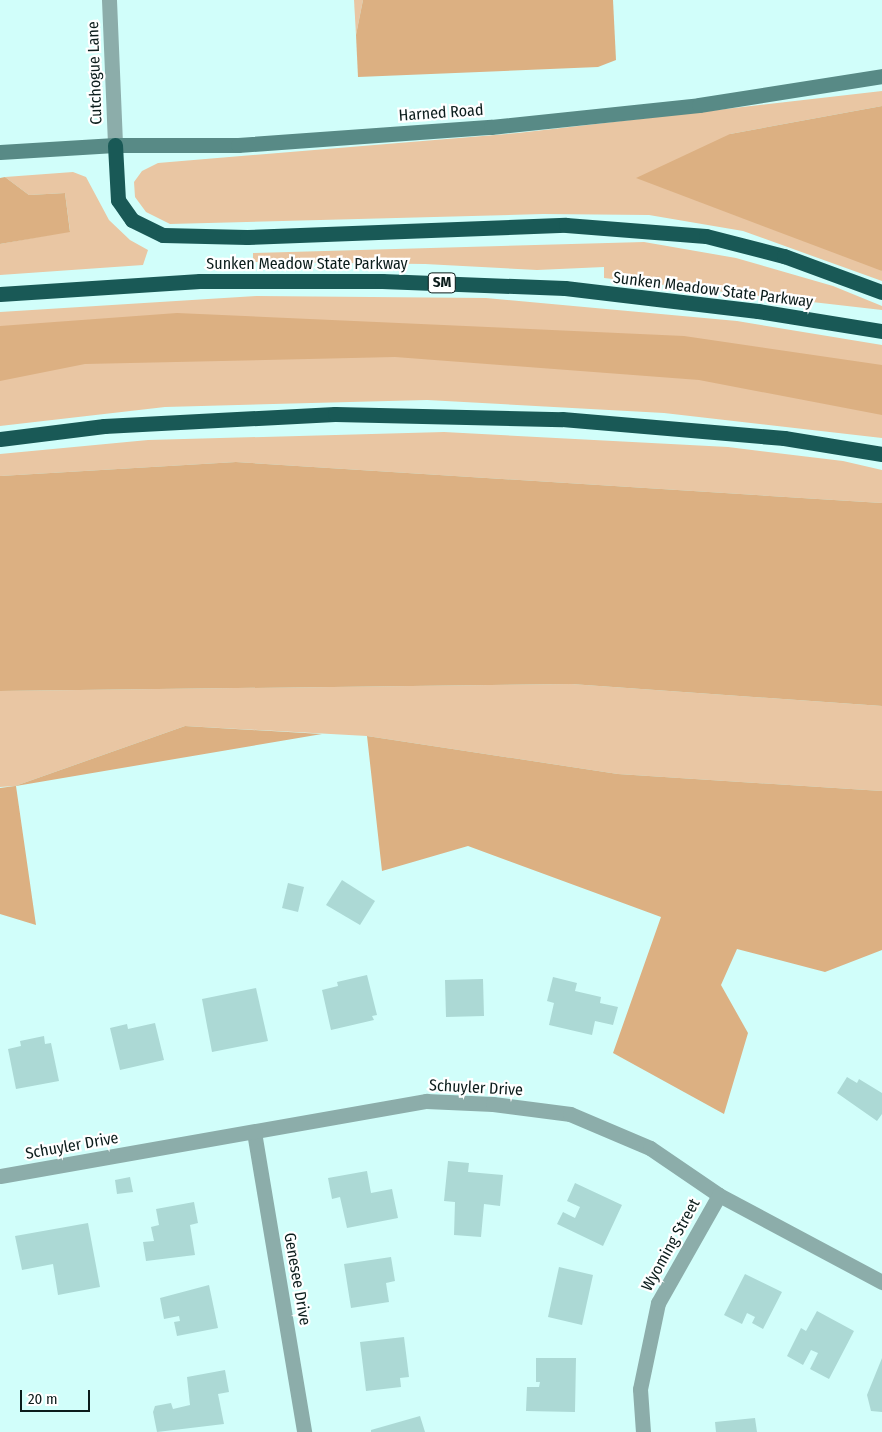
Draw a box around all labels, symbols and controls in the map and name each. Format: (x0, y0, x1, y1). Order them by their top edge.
street label: Cutchogue Lane (84, 21, 106, 125)
street label: Harned Road (398, 100, 484, 126)
street label: Sunken Meadow State Parkway (206, 254, 408, 274)
street label: Sunken Meadow State Parkway (612, 268, 814, 312)
road number: SM (427, 270, 457, 296)
street label: Schuyler Drive (429, 1076, 523, 1100)
street label: Schuyler Drive (24, 1128, 120, 1164)
street label: Wyoming Street (638, 1195, 704, 1295)
street label: Genesee Drive (279, 1231, 315, 1327)
scale bar (22, 1380, 92, 1412)
text: 20 m (28, 1390, 58, 1408)

